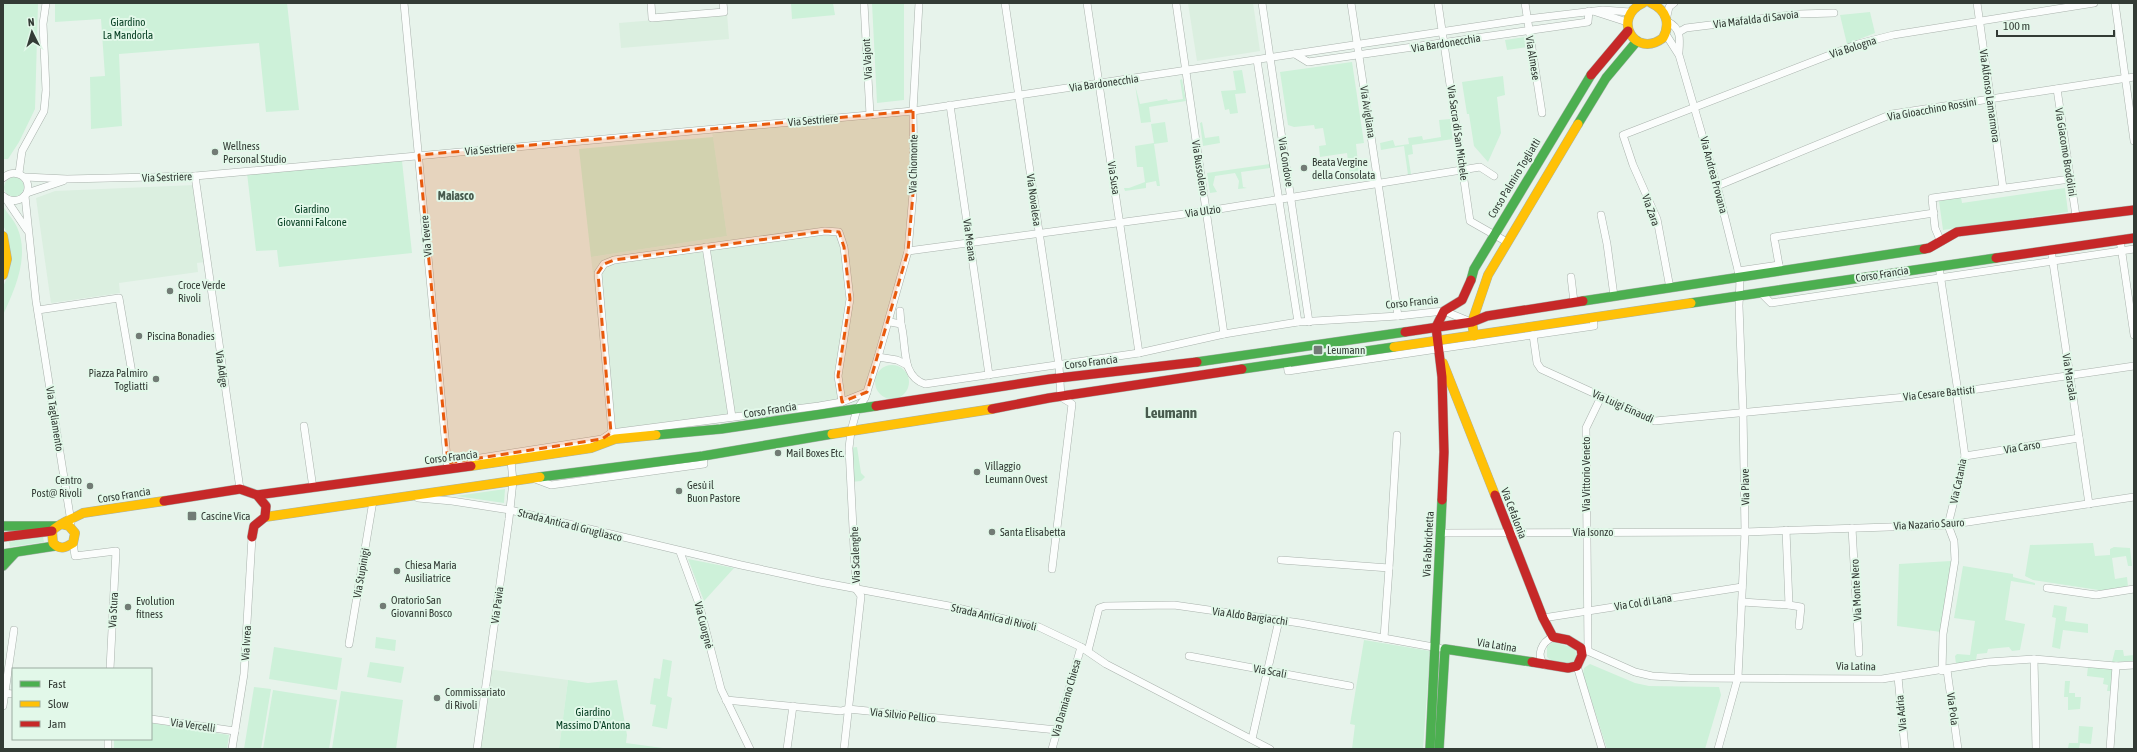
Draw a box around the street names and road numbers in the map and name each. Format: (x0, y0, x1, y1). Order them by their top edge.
street label: Via Mafalda di Savoia (1713, 8, 1799, 30)
street label: Via Bardonecchia (1411, 32, 1481, 54)
street label: Via Bologna (1828, 34, 1878, 60)
street label: Via Almese (1524, 35, 1542, 81)
street label: Via Vajont (860, 38, 874, 80)
street label: Via Alfonso Lamarmora (1978, 49, 2002, 143)
street label: Via Bardonecchia (1069, 72, 1139, 94)
street label: Via Avigliana (1358, 85, 1378, 139)
street label: Via Sacra di San Michele (1445, 85, 1471, 181)
street label: Via Gioacchino Rossini (1887, 95, 1977, 123)
street label: Via Giacomo Brodolini (2053, 107, 2079, 197)
street label: Via Sestriere (787, 112, 839, 128)
street label: Via Chiomonte (906, 134, 920, 194)
street label: Via Andrea Provana (1698, 135, 1730, 215)
street label: Corso Palmiro Togliatti (1485, 136, 1543, 220)
street label: Via Condove (1276, 137, 1296, 187)
street label: Via Bussoleno (1190, 139, 1210, 197)
street label: Via Sestriere (464, 141, 516, 157)
street label: Via Susa (1105, 161, 1123, 195)
street label: Via Sestriere (142, 170, 192, 184)
street label: Via Novalesa (1024, 173, 1044, 227)
street label: Via Zara (1640, 193, 1662, 227)
street label: Via Ulzio (1185, 203, 1221, 219)
street label: Via Tevere (418, 215, 434, 257)
street label: Via Meana (961, 218, 979, 262)
street label: Corso Francia (1855, 264, 1909, 284)
street label: Corso Francia (1385, 293, 1439, 311)
street label: Via Adige (213, 350, 231, 388)
street label: Corso Francia (1064, 353, 1118, 371)
street label: Via Marsala (2060, 353, 2080, 401)
street label: Via Cesare Battisti (1903, 383, 1975, 403)
street label: Via Tagliamento (44, 386, 66, 452)
street label: Via Luigi Einaudi (1590, 387, 1656, 425)
street label: Corso Francia (743, 400, 797, 420)
street label: Via Vittorio Veneto (1580, 437, 1592, 511)
street label: Via Carso (2003, 438, 2041, 456)
street label: Corso Francia (424, 448, 478, 466)
street label: Via Catania (1947, 457, 1969, 505)
street label: Via Piave (1739, 469, 1751, 505)
street label: Corso Francia (97, 485, 151, 505)
street label: Via Cefalonia (1499, 486, 1529, 540)
street label: Strada Antica di Grugliasco (517, 506, 623, 544)
street label: Via Fabbrichetta (1420, 511, 1436, 577)
street label: Via Nazario Sauro (1893, 516, 1965, 532)
street label: Via Isonzo (1573, 526, 1613, 538)
street label: Via Scalenghe (848, 527, 862, 583)
street label: Via Stupinigi (351, 547, 371, 599)
street label: Via Monte Nero (1848, 559, 1864, 621)
street label: Via Pavia (488, 586, 506, 624)
street label: Via Stura (106, 592, 120, 628)
street label: Via Col di Lana (1613, 592, 1673, 612)
street label: Via Cuorgnè (692, 600, 716, 650)
street label: Strada Antica di Rivoli (950, 601, 1038, 633)
street label: Via Aldo Bargiacchi (1211, 605, 1289, 627)
street label: Via Ivrea (239, 625, 253, 661)
street label: Via Latina (1476, 636, 1518, 654)
street label: Via Damiano Chiesa (1049, 658, 1083, 738)
street label: Via Latina (1836, 660, 1876, 672)
street label: Via Scali (1252, 662, 1288, 680)
street label: Via Pola (1945, 692, 1961, 726)
street label: Via Adria (1893, 694, 1909, 732)
street label: Via Silvio Pellico (869, 706, 937, 724)
street label: Via Vercelli (170, 716, 216, 734)

